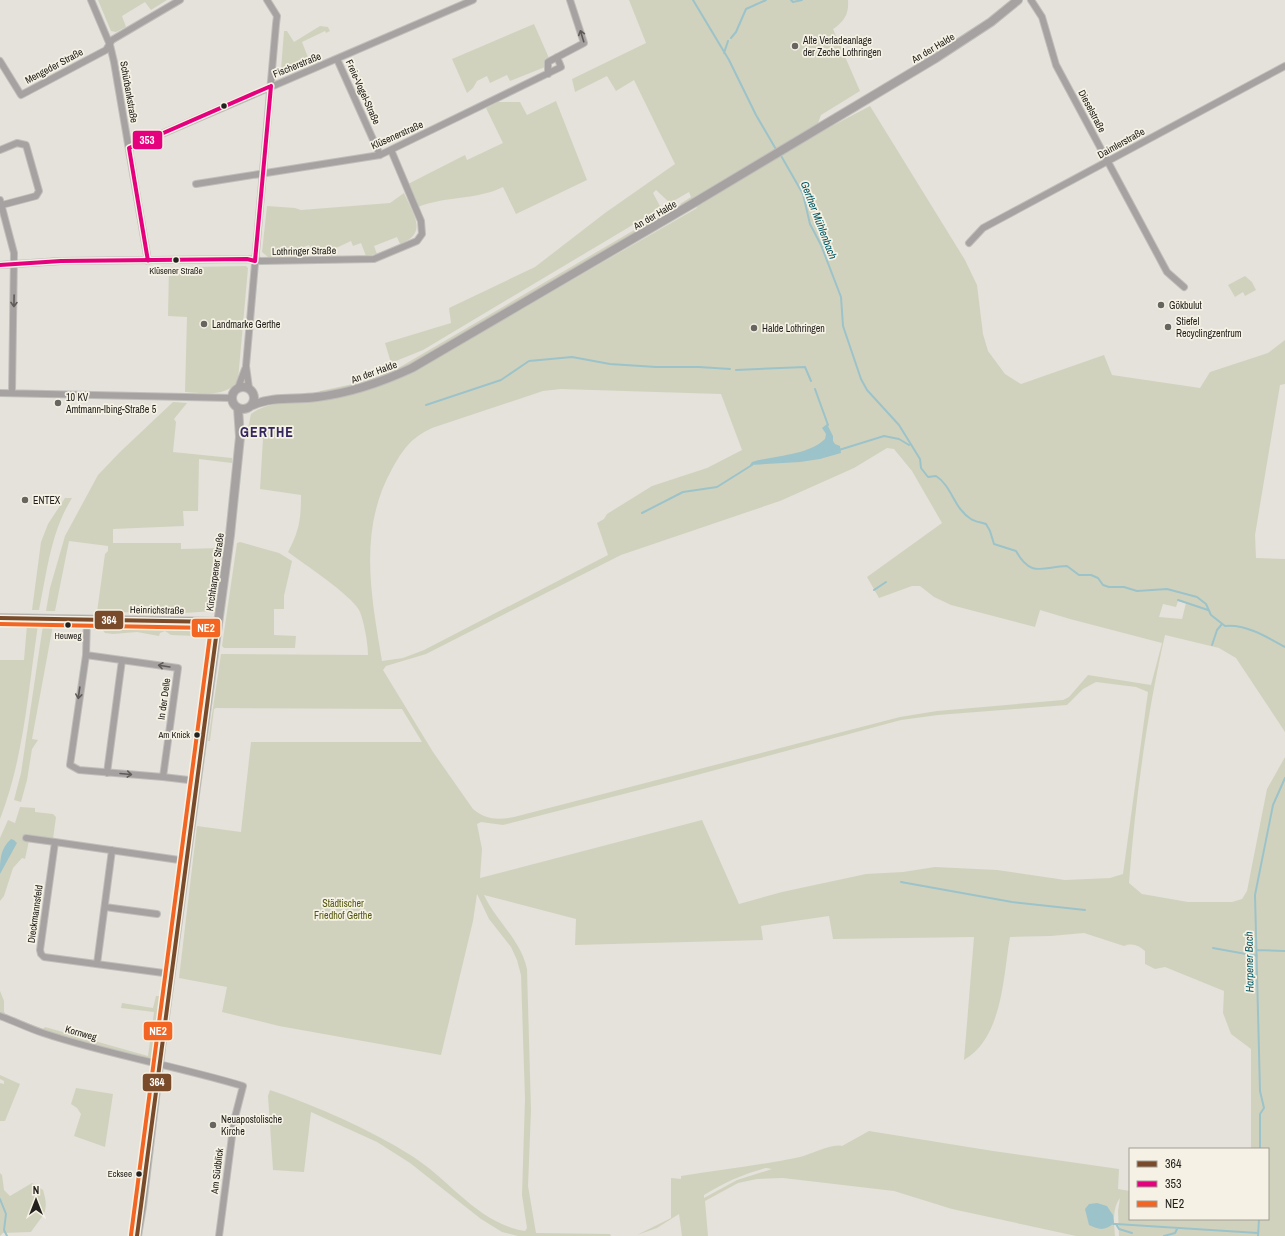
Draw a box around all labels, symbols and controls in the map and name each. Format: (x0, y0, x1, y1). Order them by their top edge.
one-way arrow (578, 30, 585, 43)
street label: An der Halde (908, 30, 957, 66)
place label: Alte Verladeanlage der Zeche Lothringen (802, 34, 881, 59)
marker: Alte Verladeanlage der Zeche Lothringen (790, 41, 800, 51)
street label: Mengeder Straße (23, 45, 86, 87)
street label: Fischerstraße (271, 49, 323, 81)
street label: Freie-Vogel-Straße (343, 58, 383, 127)
street label: Schürbankstraße (117, 60, 141, 124)
street label: Dieselstraße (1075, 87, 1109, 135)
unlabelled marker (219, 101, 229, 111)
street label: Klüsenerstraße (369, 118, 425, 152)
street label: Daimlerstraße (1095, 125, 1147, 161)
line badge: 353 (132, 130, 163, 150)
text: 353 (139, 133, 155, 147)
water label: Gerther Mühlenbach (798, 179, 840, 261)
street label: An der Halde (630, 197, 679, 233)
street label: Lothringer Straße (272, 244, 337, 258)
marker: Klüsener Straße (171, 255, 181, 265)
place label: Klüsener Straße (149, 265, 203, 277)
one-way arrow (10, 294, 18, 307)
place label: Gökbulut (1169, 299, 1203, 312)
marker: Gökbulut (1156, 300, 1166, 310)
place label: Stiefel Recyclingzentrum (1176, 315, 1242, 340)
place label: Landmarke Gerthe (212, 318, 281, 331)
marker: Landmarke Gerthe (199, 319, 209, 329)
place label: Halde Lothringen (762, 322, 825, 335)
marker: Stiefel Recyclingzentrum (1163, 322, 1173, 332)
marker: Halde Lothringen (749, 323, 759, 333)
street label: An der Halde (348, 358, 399, 387)
place label: 10 KV Amtmann-Ibing-Straße 5 (65, 391, 157, 416)
marker: 10 KV Amtmann-Ibing-Straße 5 (53, 398, 63, 408)
district label: GERTHE (240, 423, 294, 441)
place label: ENTEX (33, 494, 61, 507)
marker: ENTEX (20, 495, 30, 505)
street label: Kirchharpener Straße (203, 532, 227, 612)
street label: Heinrichstraße (130, 603, 185, 617)
line badge: 364 (94, 610, 124, 630)
text: 364 (101, 613, 117, 627)
line badge: NE2 (191, 618, 221, 638)
marker: Heuweg (63, 620, 73, 630)
text: NE2 (197, 621, 215, 635)
place label: Heuweg (54, 630, 82, 642)
one-way arrow (158, 662, 171, 670)
street label: In der Delle (155, 677, 173, 721)
one-way arrow (75, 686, 83, 699)
place label: Am Knick (157, 729, 190, 741)
marker: Am Knick (192, 730, 202, 740)
one-way arrow (119, 771, 132, 778)
street label: Dieckmannsfeld (24, 884, 46, 944)
park label: Städtischer Friedhof Gerthe (314, 897, 372, 922)
water label: Harpener Bach (1241, 932, 1257, 992)
line badge: NE2 (143, 1021, 173, 1041)
street label: Kornweg (64, 1022, 99, 1044)
text: NE2 (149, 1024, 167, 1038)
line badge: 364 (142, 1073, 172, 1092)
text: 364 (149, 1075, 165, 1089)
place label: Neuapostolische Kirche (221, 1113, 283, 1138)
marker: Neuapostolische Kirche (208, 1120, 218, 1130)
street label: Am Südblick (208, 1146, 226, 1196)
legend (1129, 1148, 1269, 1220)
text: 364 (1165, 1156, 1182, 1172)
place label: Ecksee (108, 1168, 132, 1180)
marker: Ecksee (134, 1169, 144, 1179)
text: 353 (1165, 1176, 1181, 1192)
north arrow (16, 1180, 56, 1220)
text: N (33, 1183, 39, 1197)
text: NE2 (1165, 1196, 1184, 1212)

